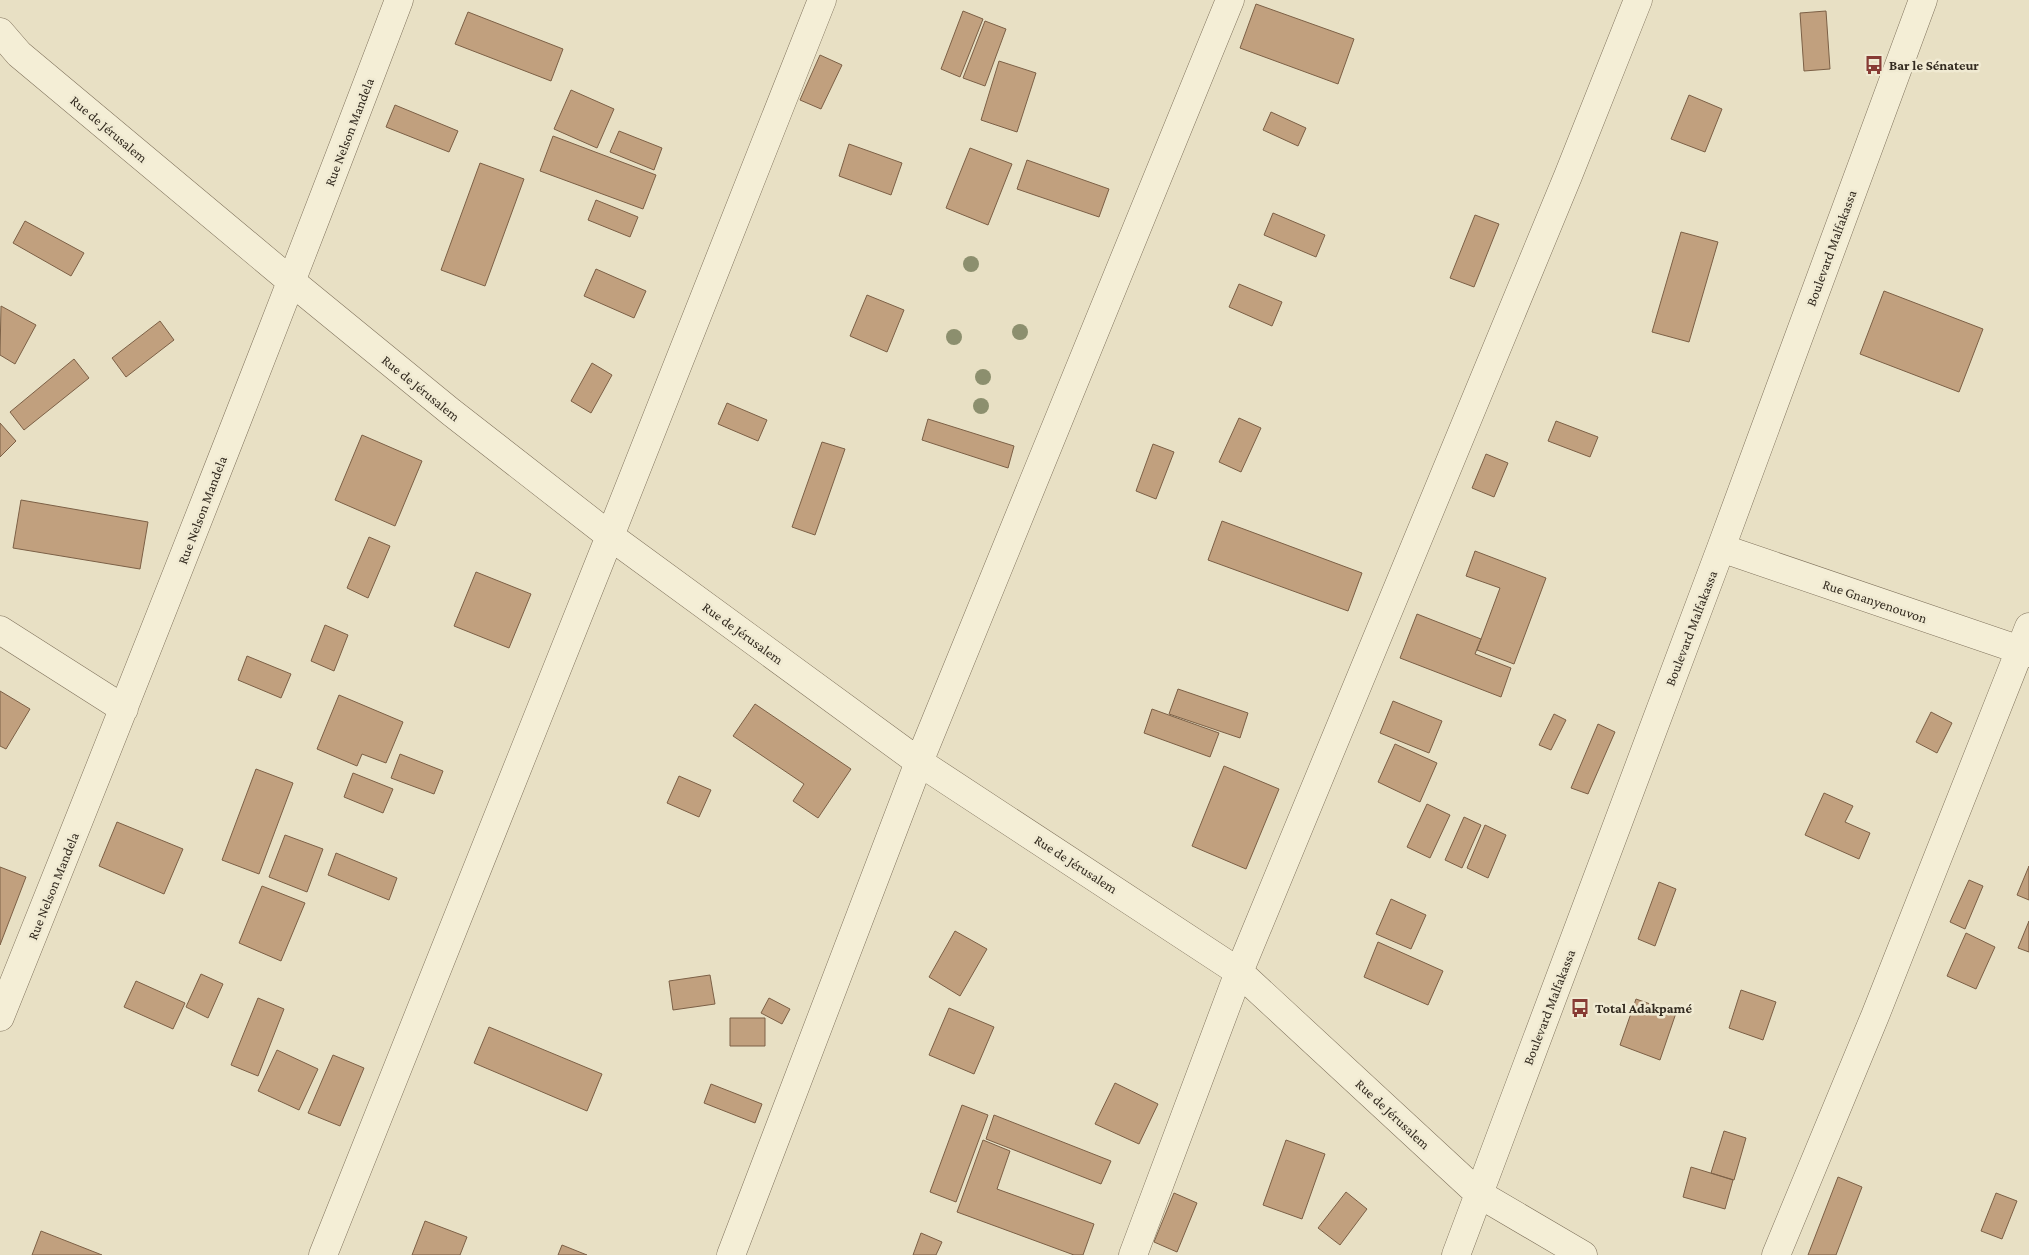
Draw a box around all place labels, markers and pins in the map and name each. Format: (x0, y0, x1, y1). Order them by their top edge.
bus stop icon: Bar le Sénateur (1863, 54, 1885, 76)
place label: Bar le Sénateur (1889, 57, 1979, 73)
bus stop icon: Total Adakpamé (1569, 997, 1591, 1019)
place label: Total Adakpamé (1595, 1000, 1692, 1016)

